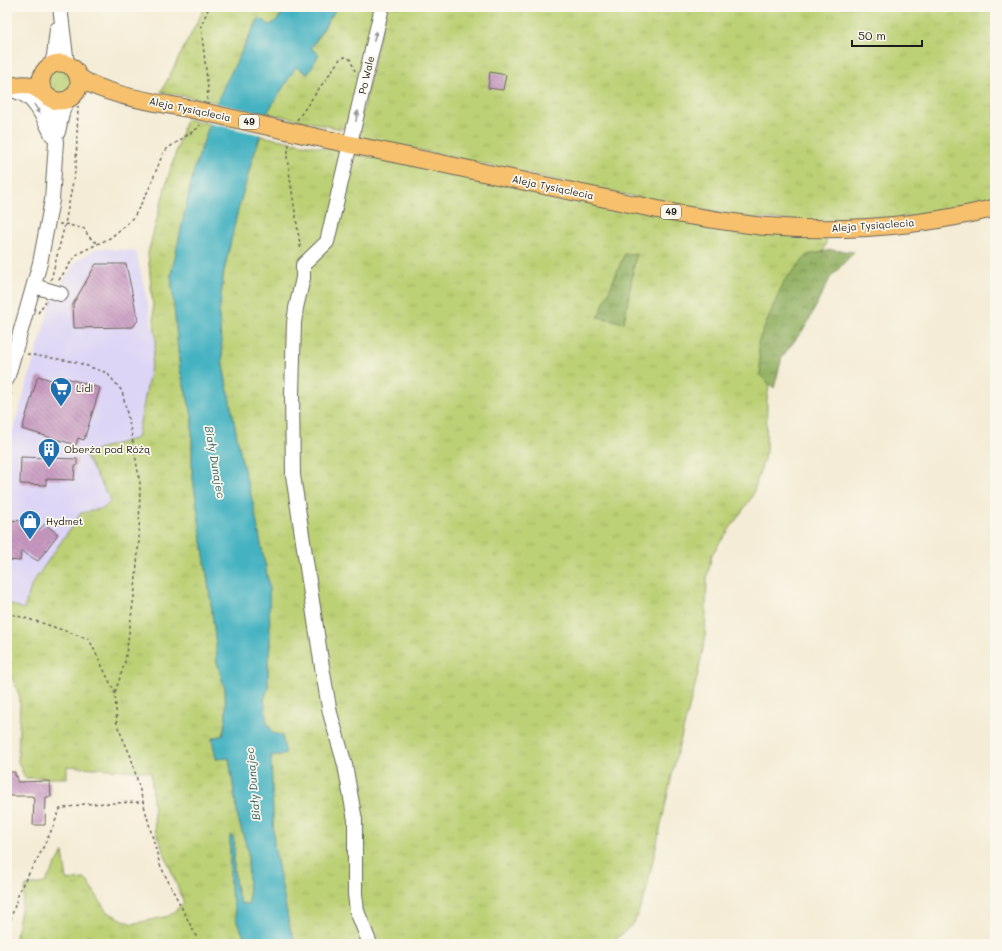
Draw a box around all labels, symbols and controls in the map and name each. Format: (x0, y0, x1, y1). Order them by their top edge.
scale bar (852, 22, 922, 48)
text: 50 m (858, 27, 886, 43)
one-way arrow (373, 30, 379, 42)
street label: Po Wale (355, 54, 377, 96)
street label: Aleja Tysiąclecia (148, 94, 232, 124)
one-way arrow (33, 104, 41, 114)
one-way arrow (354, 109, 360, 122)
road number: 49 (239, 115, 259, 129)
street label: Aleja Tysiąclecia (511, 172, 595, 202)
road number: 49 (661, 205, 681, 219)
street label: Aleja Tysiąclecia (831, 215, 915, 235)
supermarket icon: Lidl (48, 375, 74, 408)
place label: Lidl (76, 381, 93, 395)
water label: Biały Dunajec (202, 425, 229, 500)
building icon: Oberża pod Różą (36, 436, 62, 469)
place label: Oberża pod Różą (64, 442, 150, 456)
shop icon: Hydmet (17, 508, 43, 541)
place label: Hydmet (46, 514, 83, 528)
water label: Biały Dunajec (242, 746, 263, 821)

